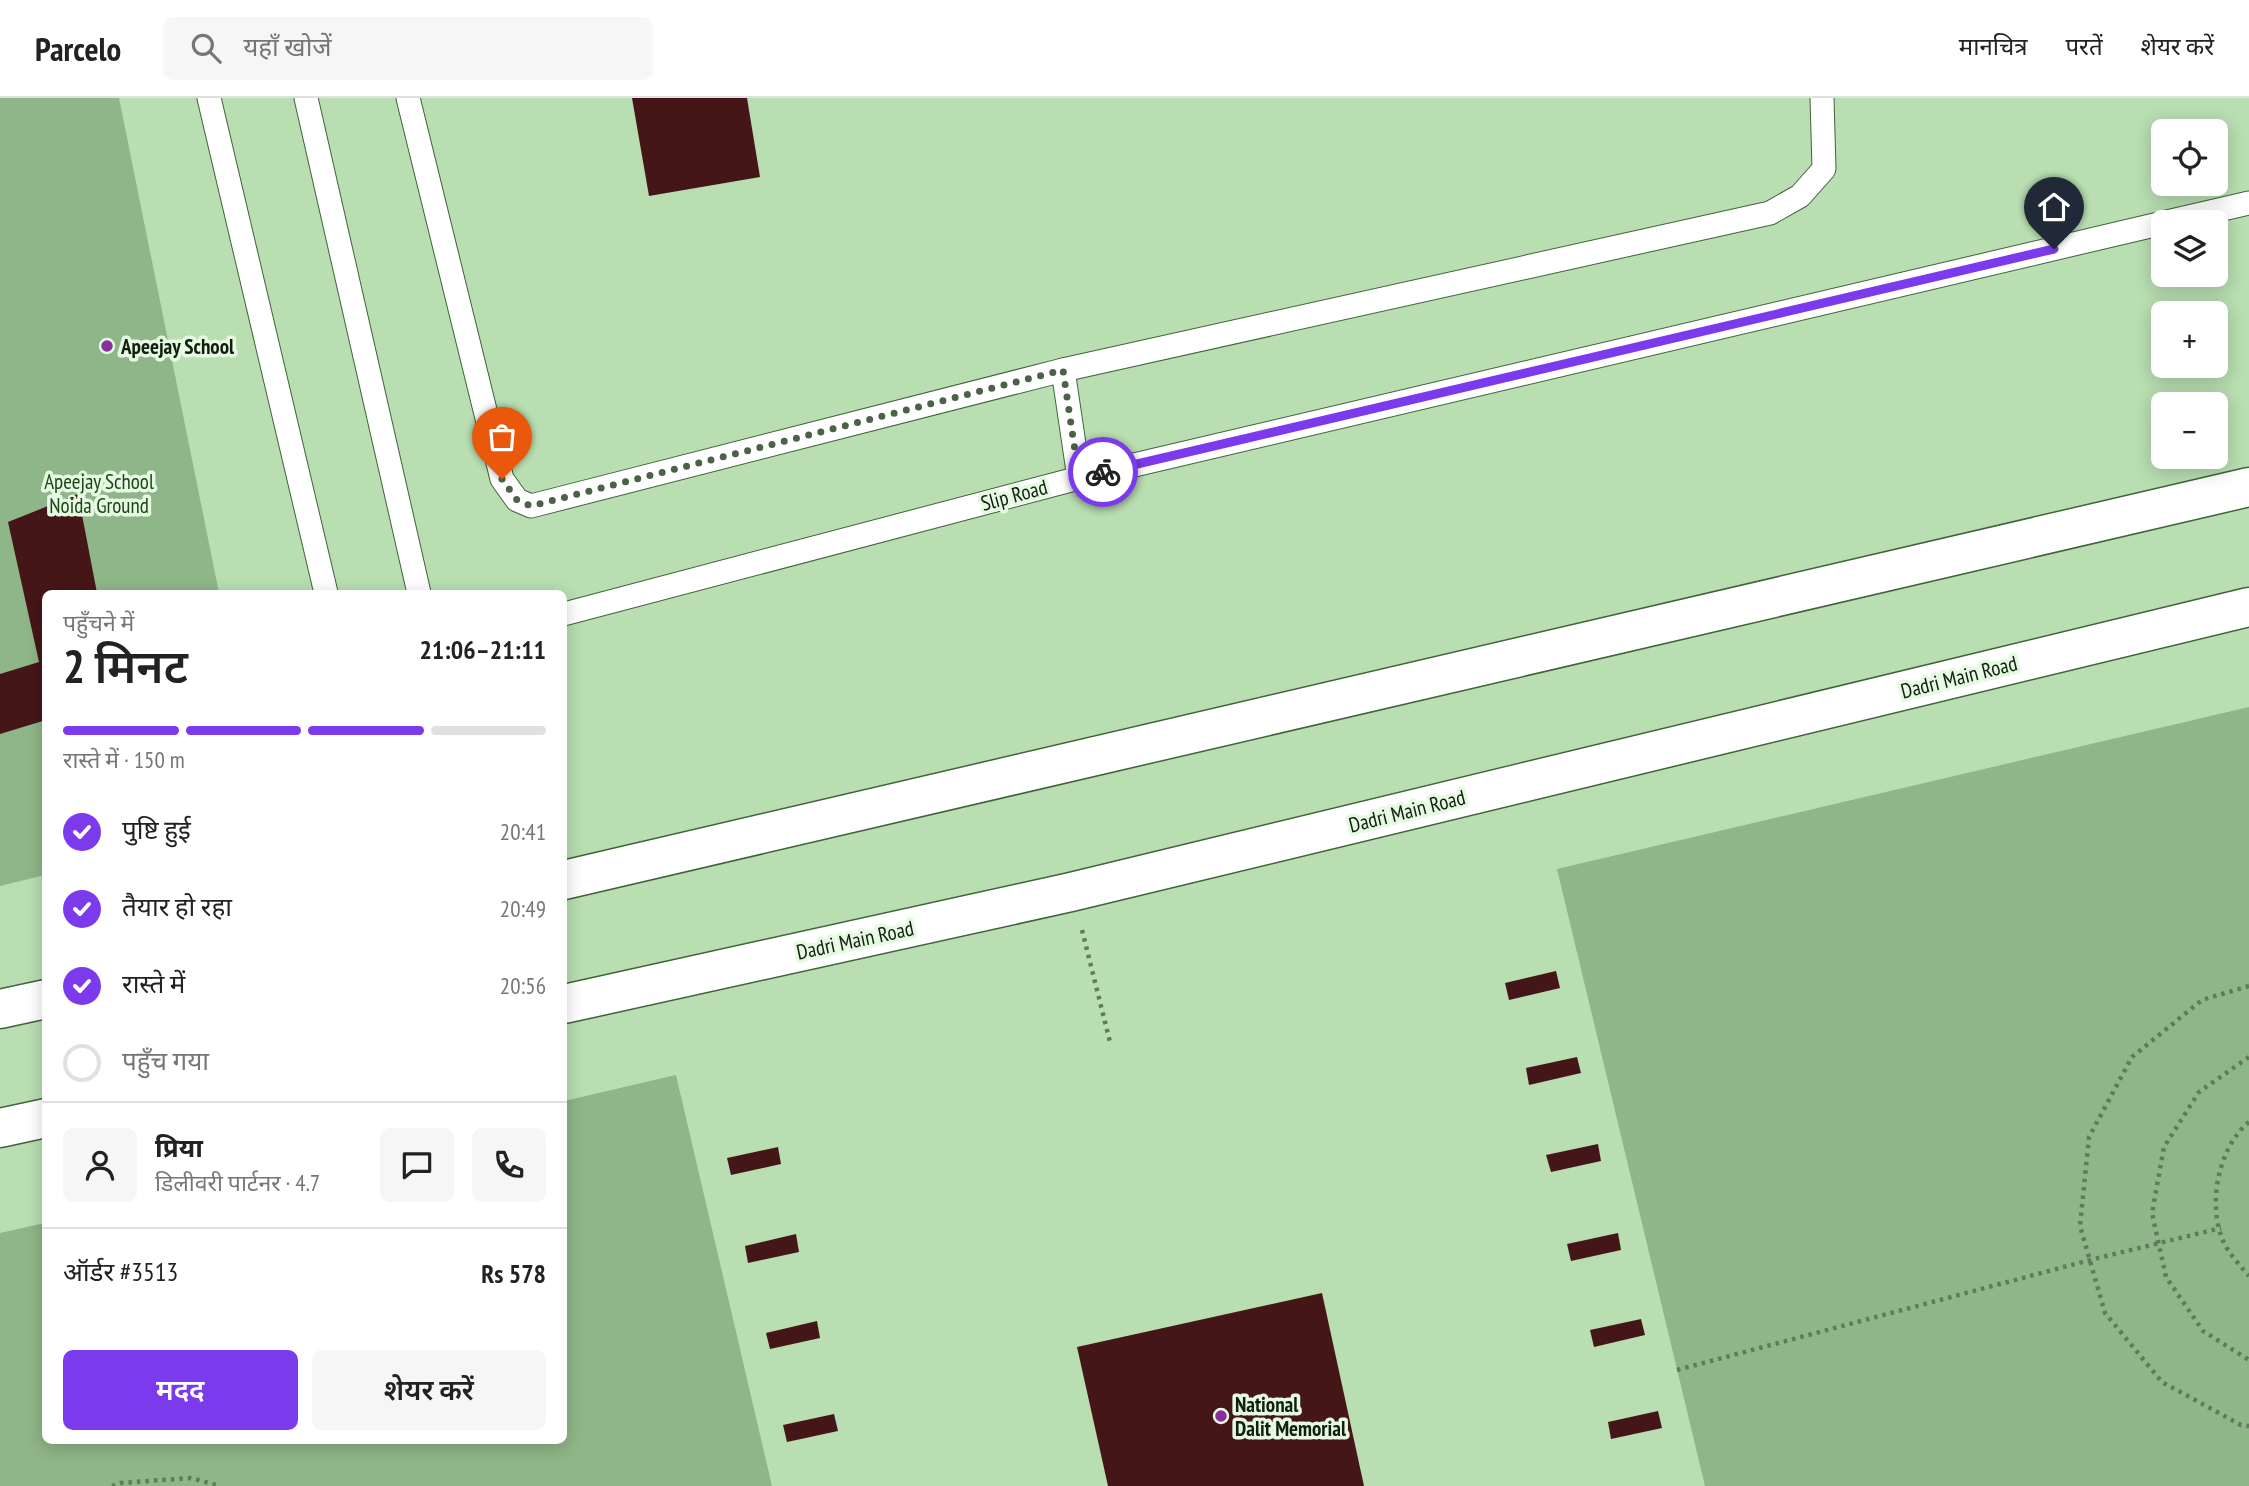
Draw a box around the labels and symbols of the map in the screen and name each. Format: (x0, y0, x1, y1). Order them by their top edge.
pin (2024, 177, 2084, 249)
place label: Apeejay School (120, 333, 235, 360)
marker: Apeejay School (99, 338, 115, 354)
pin (472, 407, 532, 479)
courier (1068, 437, 1138, 507)
park label: Apeejay School Noida Ground (44, 468, 154, 519)
street label: Slip Road (978, 473, 1050, 517)
street label: Dadri Main Road (1898, 649, 2020, 705)
street label: Dadri Main Road (1346, 783, 1468, 839)
street label: Dadri Main Road (794, 914, 916, 966)
place label: National Dalit Memorial (1235, 1391, 1347, 1442)
marker: National Dalit Memorial (1213, 1408, 1229, 1424)

